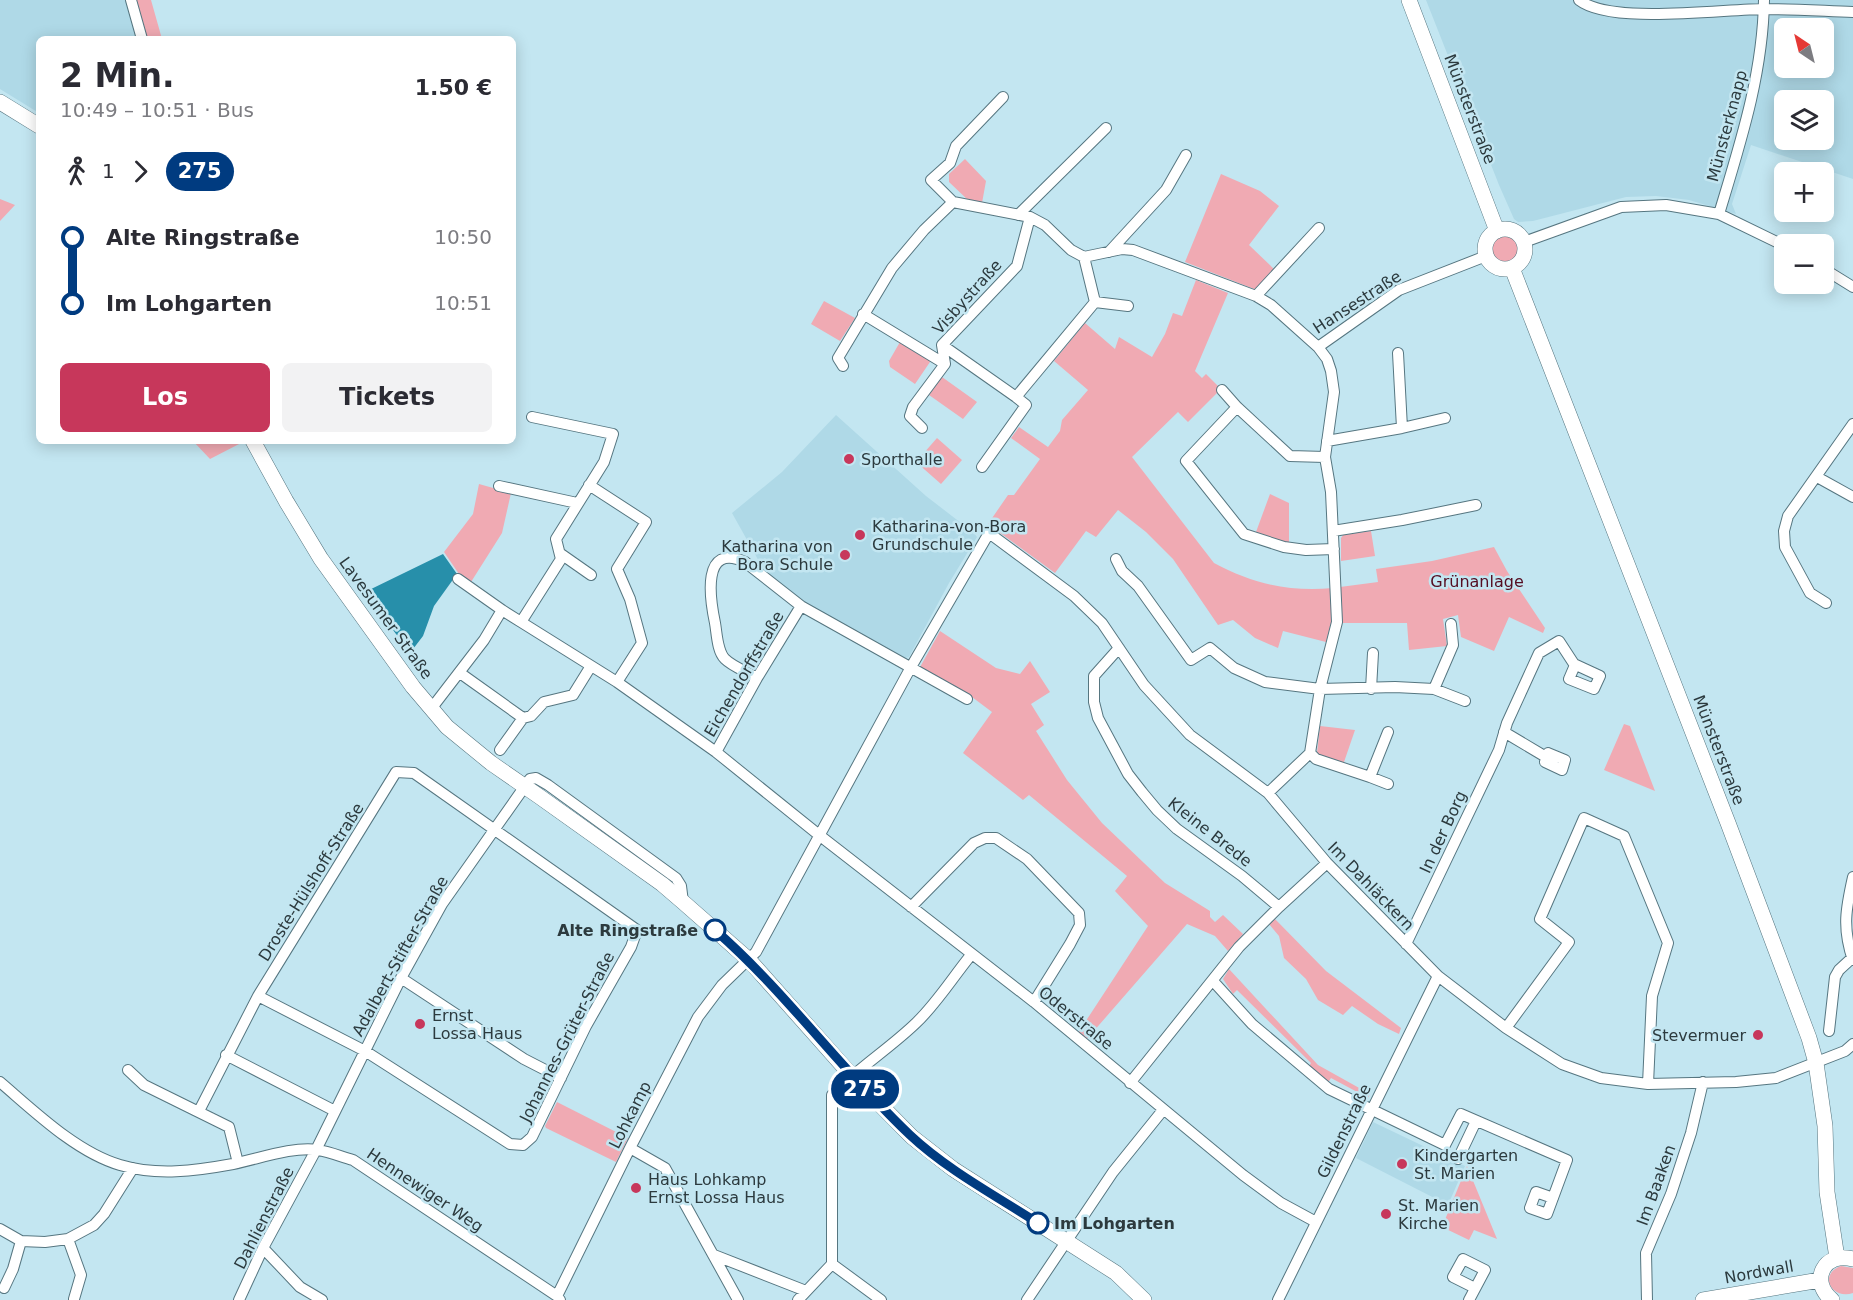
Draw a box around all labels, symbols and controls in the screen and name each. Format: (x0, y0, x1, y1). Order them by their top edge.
north arrow (1774, 18, 1834, 78)
map controls (1774, 18, 1834, 294)
street label: Münsterstraße (1440, 51, 1500, 167)
text: 2 Min. (60, 56, 175, 95)
street label: Münsterknapp (1703, 68, 1751, 184)
text: 1.50 € (415, 75, 492, 100)
button: layers (1774, 90, 1834, 150)
text: 10:49 – 10:51 · Bus (60, 98, 254, 122)
icon: walk (60, 155, 93, 188)
icon: forward (124, 155, 157, 188)
text: 1 (102, 159, 115, 183)
text: 275 (178, 159, 222, 183)
button: + (1774, 162, 1834, 222)
text: Alte Ringstraße (106, 225, 300, 250)
text: 10:50 (434, 225, 492, 249)
button: − (1774, 234, 1834, 294)
street label: Visbystraße (929, 256, 1005, 338)
street label: Hansestraße (1309, 267, 1405, 337)
text: Im Lohgarten (106, 291, 272, 316)
text: 10:51 (434, 291, 492, 315)
button: Los (60, 363, 270, 432)
button: Tickets (282, 363, 492, 432)
place label: Sporthalle (861, 450, 943, 469)
marker: Sporthalle (842, 452, 856, 466)
place label: Katharina-von-Bora Grundschule (872, 517, 1026, 554)
marker: Katharina-von-Bora Grundschule (853, 528, 867, 542)
place label: Katharina von Bora Schule (721, 537, 833, 574)
marker: Katharina von Bora Schule (838, 548, 852, 562)
street label: Lavesumer Straße (335, 553, 437, 683)
park label: Grünanlage (1430, 572, 1524, 591)
street label: Eichendorffstraße (700, 608, 788, 740)
street label: Münsterstraße (1689, 692, 1749, 808)
street label: In der Borg (1416, 788, 1470, 876)
street label: Kleine Brede (1164, 793, 1256, 871)
street label: Droste-Hülshoff-Straße (254, 799, 368, 965)
street label: Im Dahläckern (1324, 838, 1418, 934)
street label: Adalbert-Stifter-Straße (348, 873, 452, 1039)
marker: Alte Ringstraße (704, 919, 726, 941)
place label: Alte Ringstraße (557, 921, 698, 940)
street label: Johannes-Grüter-Straße (515, 949, 618, 1126)
street label: Oderstraße (1035, 982, 1117, 1054)
place label: Ernst Lossa Haus (432, 1006, 522, 1043)
marker: Ernst Lossa Haus (413, 1017, 427, 1031)
place label: Stevermuer (1652, 1026, 1746, 1045)
marker: Stevermuer (1751, 1028, 1765, 1042)
line badge: 275 (830, 1070, 900, 1108)
text: 275 (843, 1077, 887, 1101)
street label: Lohkamp (605, 1078, 655, 1152)
street label: Gildenstraße (1313, 1081, 1375, 1181)
street label: Im Baaken (1633, 1142, 1679, 1228)
street label: Hennewiger Weg (363, 1144, 487, 1236)
place label: Kindergarten St. Marien (1414, 1146, 1518, 1183)
marker: Kindergarten St. Marien (1395, 1157, 1409, 1171)
street label: Dahlienstraße (230, 1164, 298, 1272)
place label: Haus Lohkamp Ernst Lossa Haus (648, 1170, 785, 1207)
marker: Haus Lohkamp Ernst Lossa Haus (629, 1181, 643, 1195)
place label: St. Marien Kirche (1398, 1196, 1479, 1233)
marker: St. Marien Kirche (1379, 1207, 1393, 1221)
marker: Im Lohgarten (1027, 1212, 1049, 1234)
place label: Im Lohgarten (1054, 1214, 1175, 1233)
street label: Nordwall (1723, 1257, 1795, 1287)

